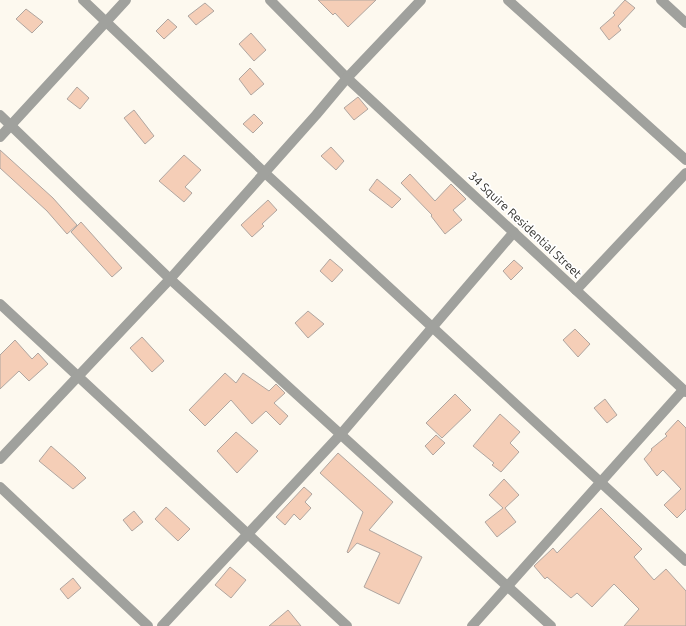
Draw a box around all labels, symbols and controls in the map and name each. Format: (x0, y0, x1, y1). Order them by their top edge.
street label: 34 Squire Residential Street (466, 169, 585, 280)

